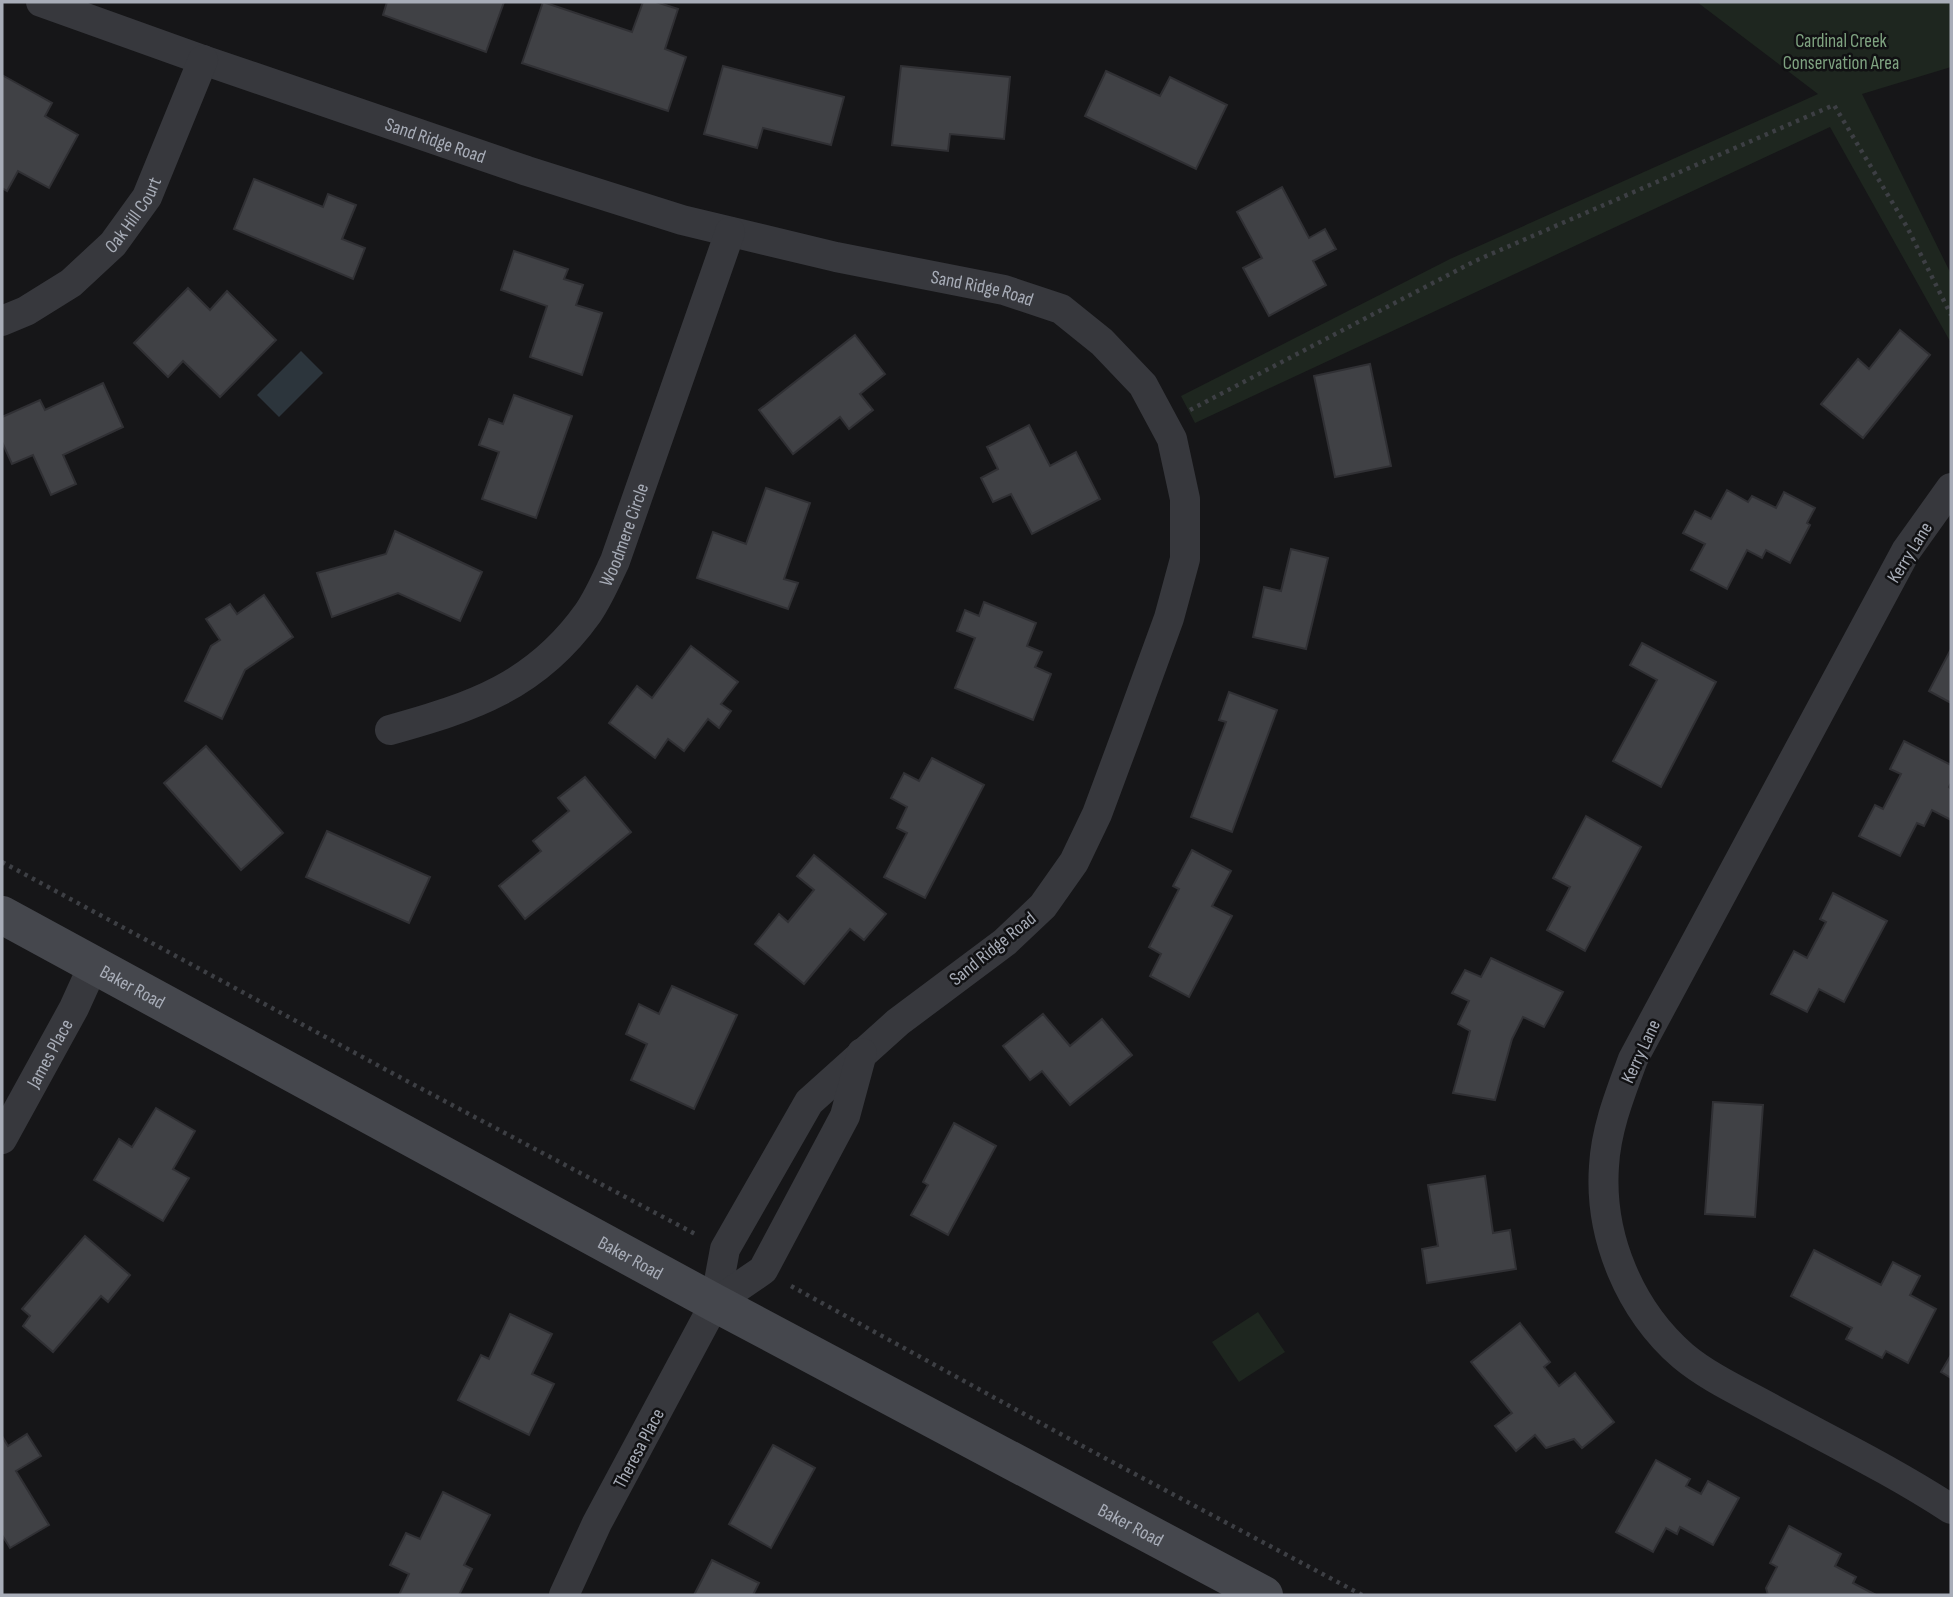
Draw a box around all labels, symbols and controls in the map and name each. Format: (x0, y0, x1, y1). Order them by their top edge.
park label: Cardinal Creek Conservation Area (1783, 30, 1899, 75)
street label: Sand Ridge Road (382, 113, 488, 169)
street label: Oak Hill Court (101, 174, 167, 259)
street label: Sand Ridge Road (929, 266, 1036, 312)
street label: Woodmere Circle (595, 480, 654, 590)
street label: Kerry Lane (1883, 518, 1938, 587)
street label: Sand Ridge Road (945, 907, 1041, 991)
street label: Baker Road (96, 961, 169, 1015)
street label: James Place (22, 1015, 79, 1093)
street label: Kerry Lane (1617, 1016, 1666, 1087)
street label: Baker Road (594, 1232, 667, 1286)
street label: Theresa Place (609, 1405, 670, 1493)
street label: Baker Road (1094, 1499, 1167, 1552)

